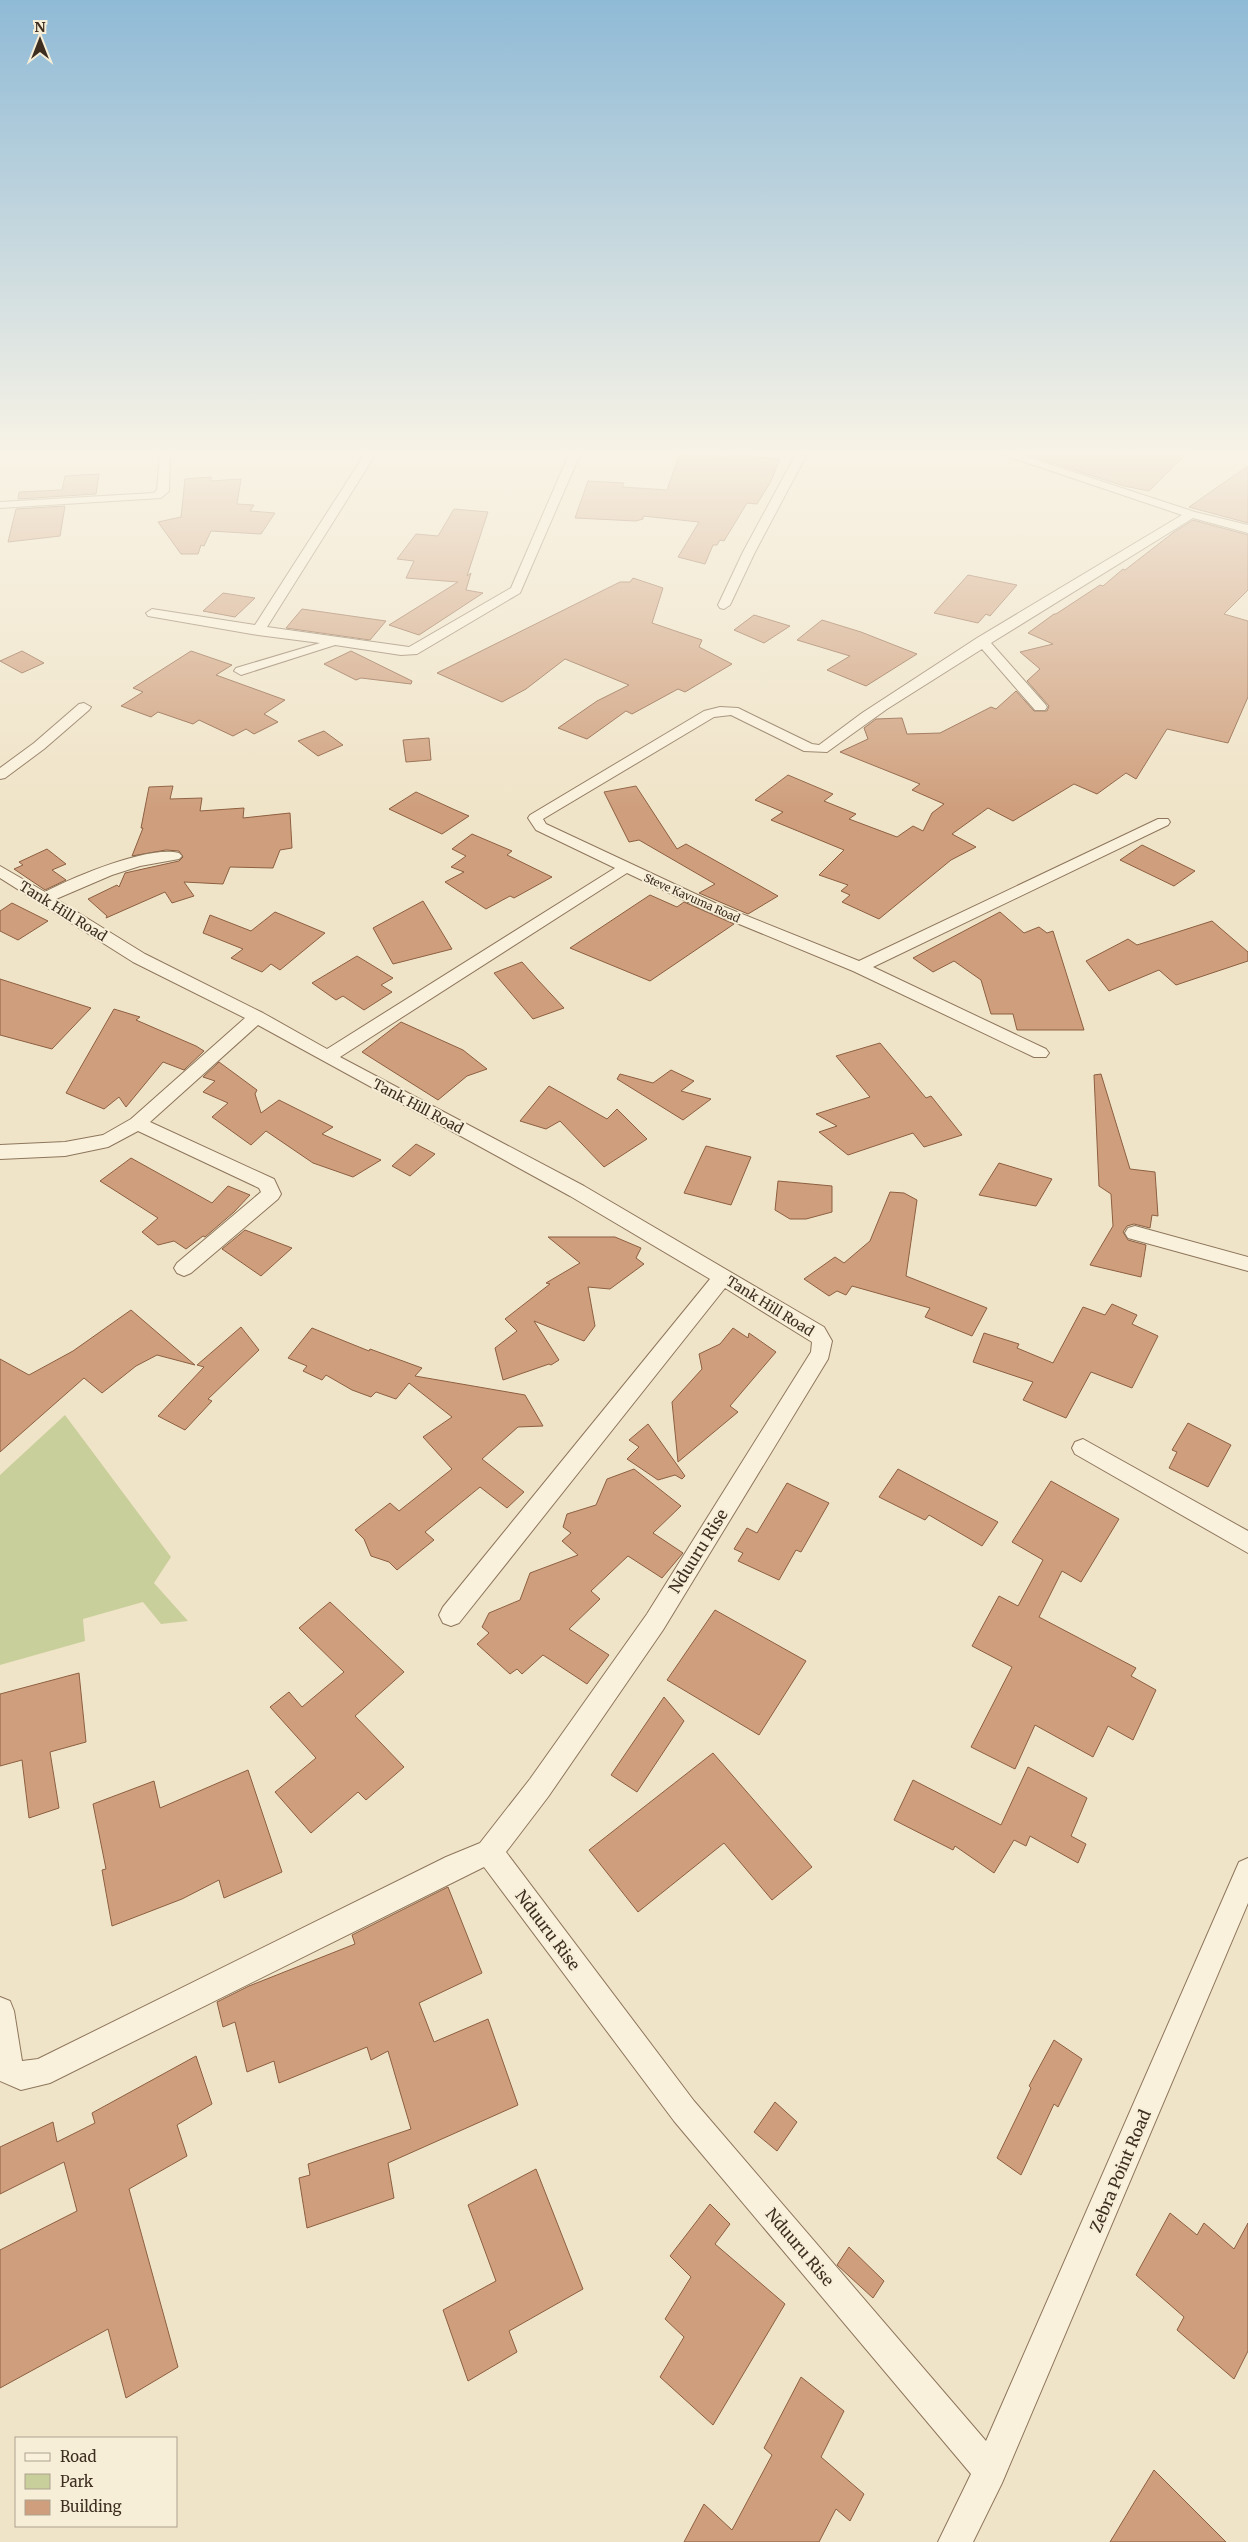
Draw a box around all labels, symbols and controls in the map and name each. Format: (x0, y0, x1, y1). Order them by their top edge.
north arrow (15, 15, 65, 65)
text: N (34, 18, 46, 36)
street label: Steve Kavuma Road (642, 870, 743, 926)
street label: Tank Hill Road (16, 877, 111, 945)
street label: Tank Hill Road (370, 1075, 467, 1138)
street label: Tank Hill Road (723, 1272, 818, 1340)
street label: Nduuru Rise (664, 1505, 732, 1597)
street label: Nduuru Rise (511, 1886, 585, 1974)
street label: Zebra Point Road (1085, 2106, 1155, 2235)
street label: Nduuru Rise (762, 2204, 838, 2290)
legend (15, 2437, 178, 2527)
text: Road (60, 2447, 96, 2466)
text: Park (60, 2472, 94, 2491)
text: Building (60, 2497, 122, 2516)

